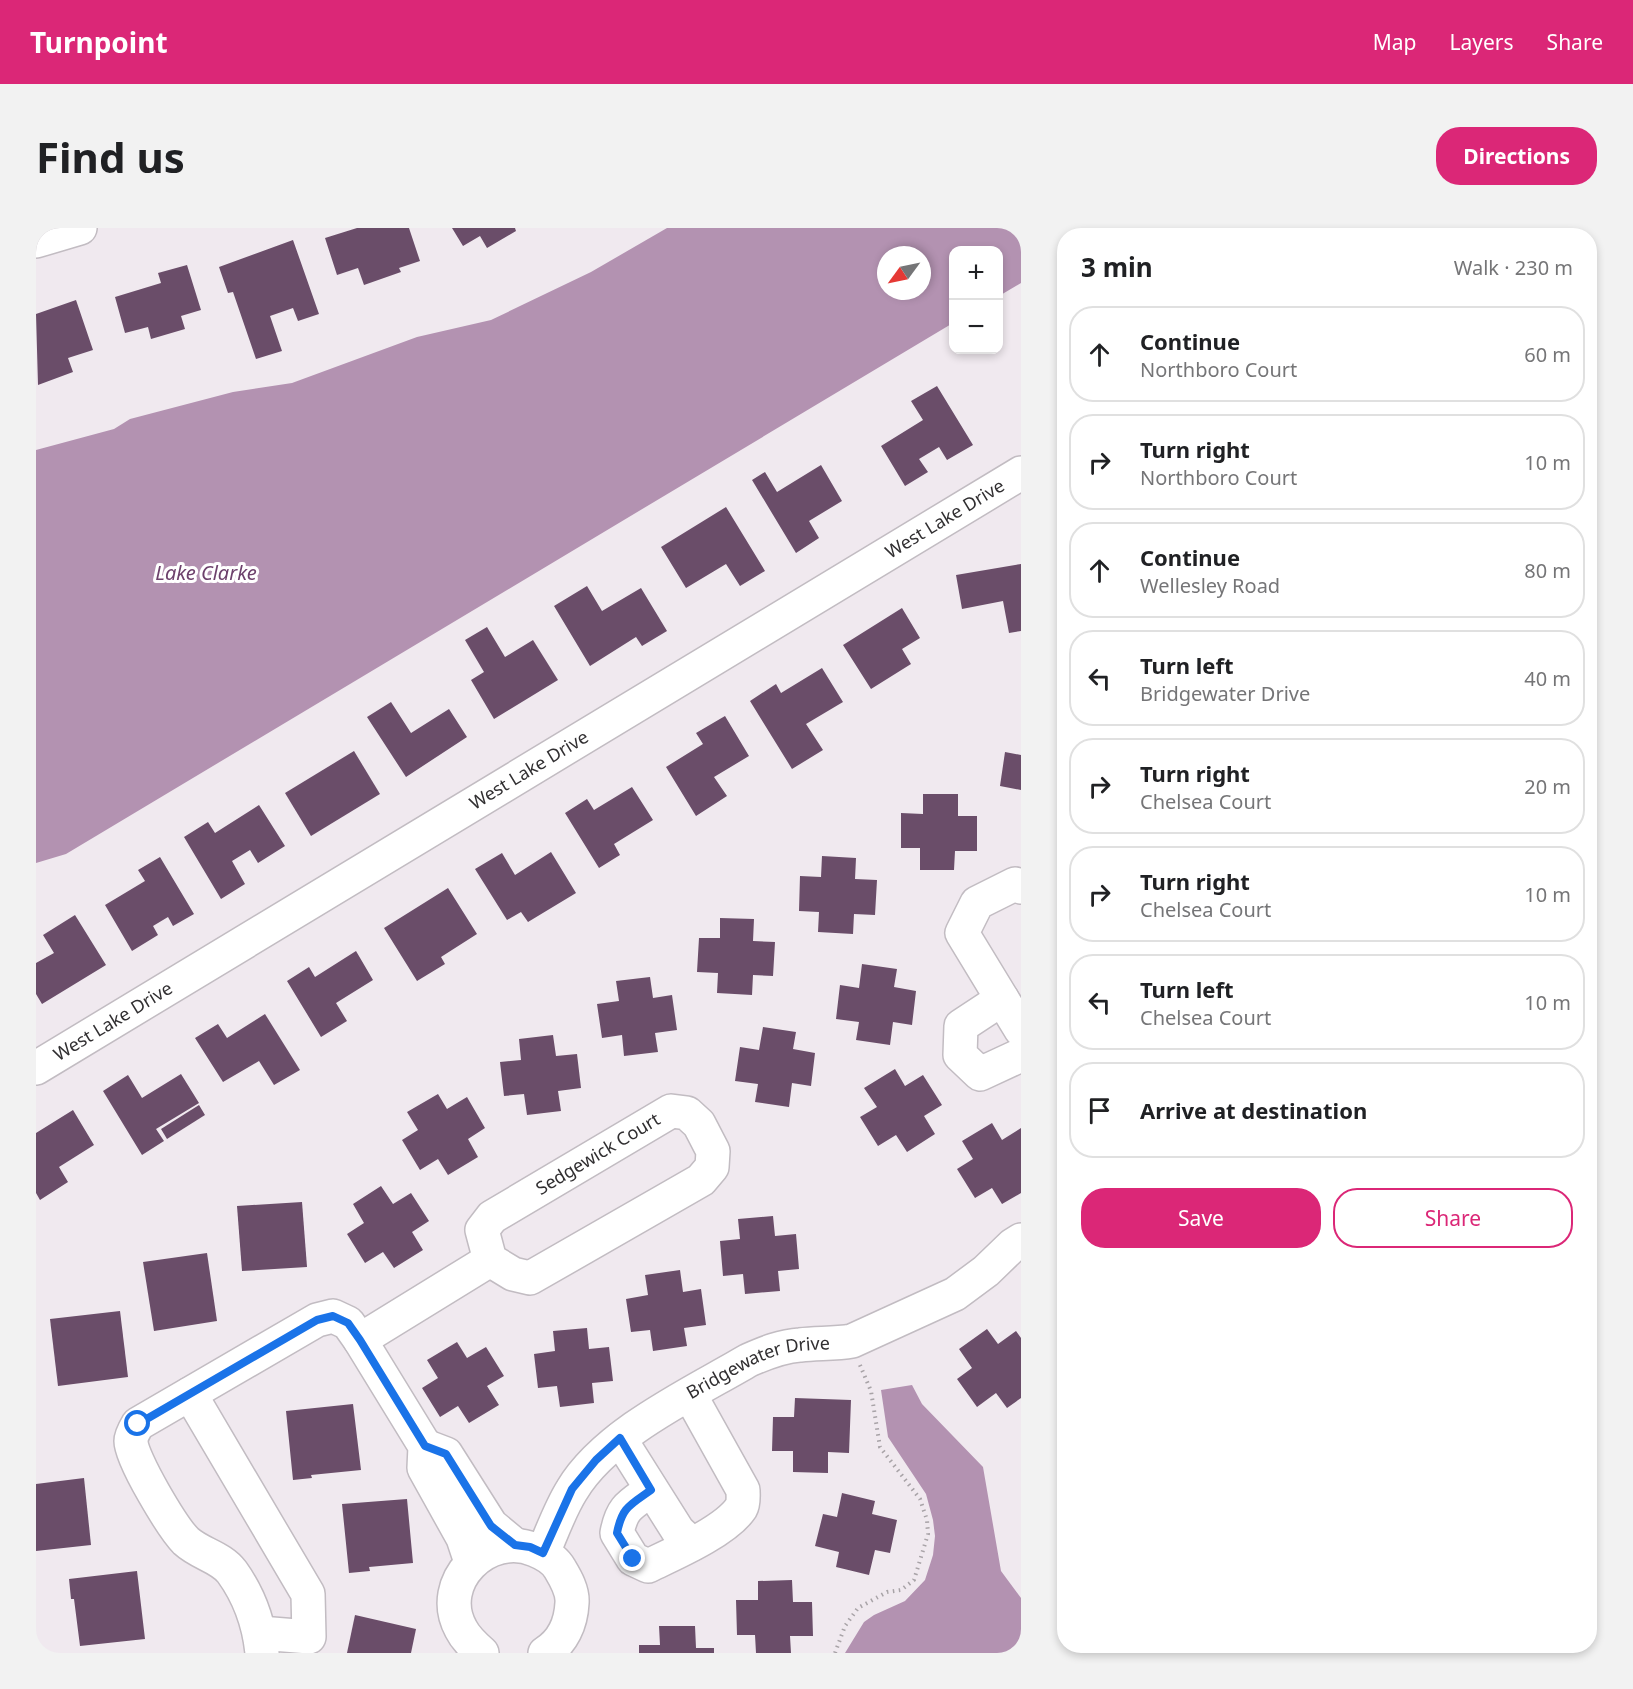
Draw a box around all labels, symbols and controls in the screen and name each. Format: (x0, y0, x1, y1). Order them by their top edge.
text: Turnpoint (30, 23, 168, 61)
text: Map (1373, 28, 1417, 56)
text: Layers (1450, 28, 1514, 56)
text: Share (1547, 28, 1603, 56)
button: Directions (1436, 127, 1597, 185)
text: Find us (36, 128, 185, 185)
north arrow (877, 246, 931, 300)
map controls (949, 246, 1003, 354)
button: + (949, 246, 1003, 300)
text: 3 min (1081, 249, 1153, 285)
text: Walk · 230 m (1454, 254, 1573, 281)
button: − (949, 300, 1003, 354)
text: Continue (1140, 326, 1240, 356)
icon: ahead (1083, 338, 1116, 371)
text: 60 m (1524, 341, 1571, 368)
text: Northboro Court (1140, 356, 1297, 383)
text: Turn right (1140, 434, 1250, 464)
icon: right (1083, 446, 1116, 479)
text: 10 m (1524, 449, 1571, 476)
text: Northboro Court (1140, 464, 1297, 491)
street label: West Lake Drive (881, 473, 1008, 563)
text: Continue (1140, 542, 1240, 572)
icon: ahead (1083, 554, 1116, 587)
text: 80 m (1524, 557, 1571, 584)
water label: Lake Clarke (155, 559, 257, 586)
text: Wellesley Road (1140, 572, 1280, 599)
text: Turn left (1140, 650, 1234, 680)
icon: left (1083, 662, 1116, 695)
text: 40 m (1524, 665, 1571, 692)
text: Bridgewater Drive (1140, 680, 1310, 707)
street label: West Lake Drive (465, 724, 592, 814)
text: Turn right (1140, 758, 1250, 788)
icon: right (1083, 770, 1116, 803)
text: 20 m (1524, 773, 1571, 800)
text: Chelsea Court (1140, 788, 1271, 815)
text: Turn right (1140, 866, 1250, 896)
icon: right (1083, 878, 1116, 911)
text: 10 m (1524, 881, 1571, 908)
text: Chelsea Court (1140, 896, 1271, 923)
text: Turn left (1140, 974, 1234, 1004)
street label: West Lake Drive (49, 975, 176, 1066)
icon: left (1083, 986, 1116, 1019)
text: 10 m (1524, 989, 1571, 1016)
text: Chelsea Court (1140, 1004, 1271, 1031)
icon: arrive (1083, 1094, 1116, 1127)
text: Arrive at destination (1140, 1095, 1367, 1125)
street label: Sedgewick Court (531, 1106, 665, 1200)
button: Save (1081, 1188, 1321, 1248)
button: Share (1333, 1188, 1573, 1248)
street label: Bridgewater Drive (682, 1330, 830, 1404)
route start (124, 1410, 150, 1436)
route end (619, 1545, 645, 1571)

